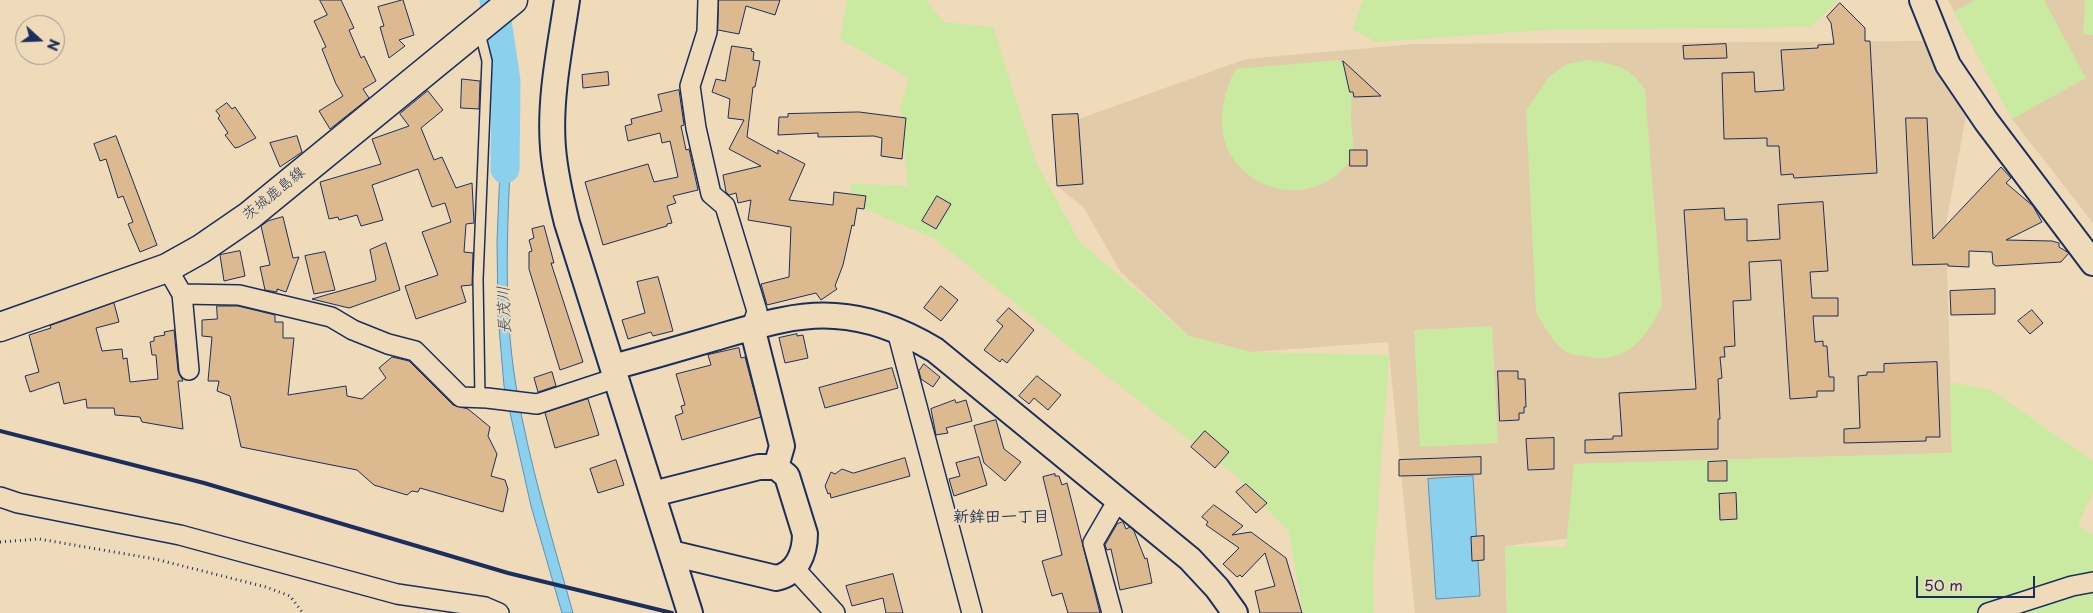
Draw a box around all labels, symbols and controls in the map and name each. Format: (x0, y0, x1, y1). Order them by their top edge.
north arrow (15, 15, 65, 65)
text: N (42, 36, 65, 54)
street label: 茨城鹿島線 (239, 163, 309, 225)
water label: 長茂川 (495, 286, 515, 334)
district label: 新鉾田一丁目 (953, 508, 1049, 528)
scale bar (1918, 566, 2037, 598)
text: 50 m (1924, 573, 1963, 596)

